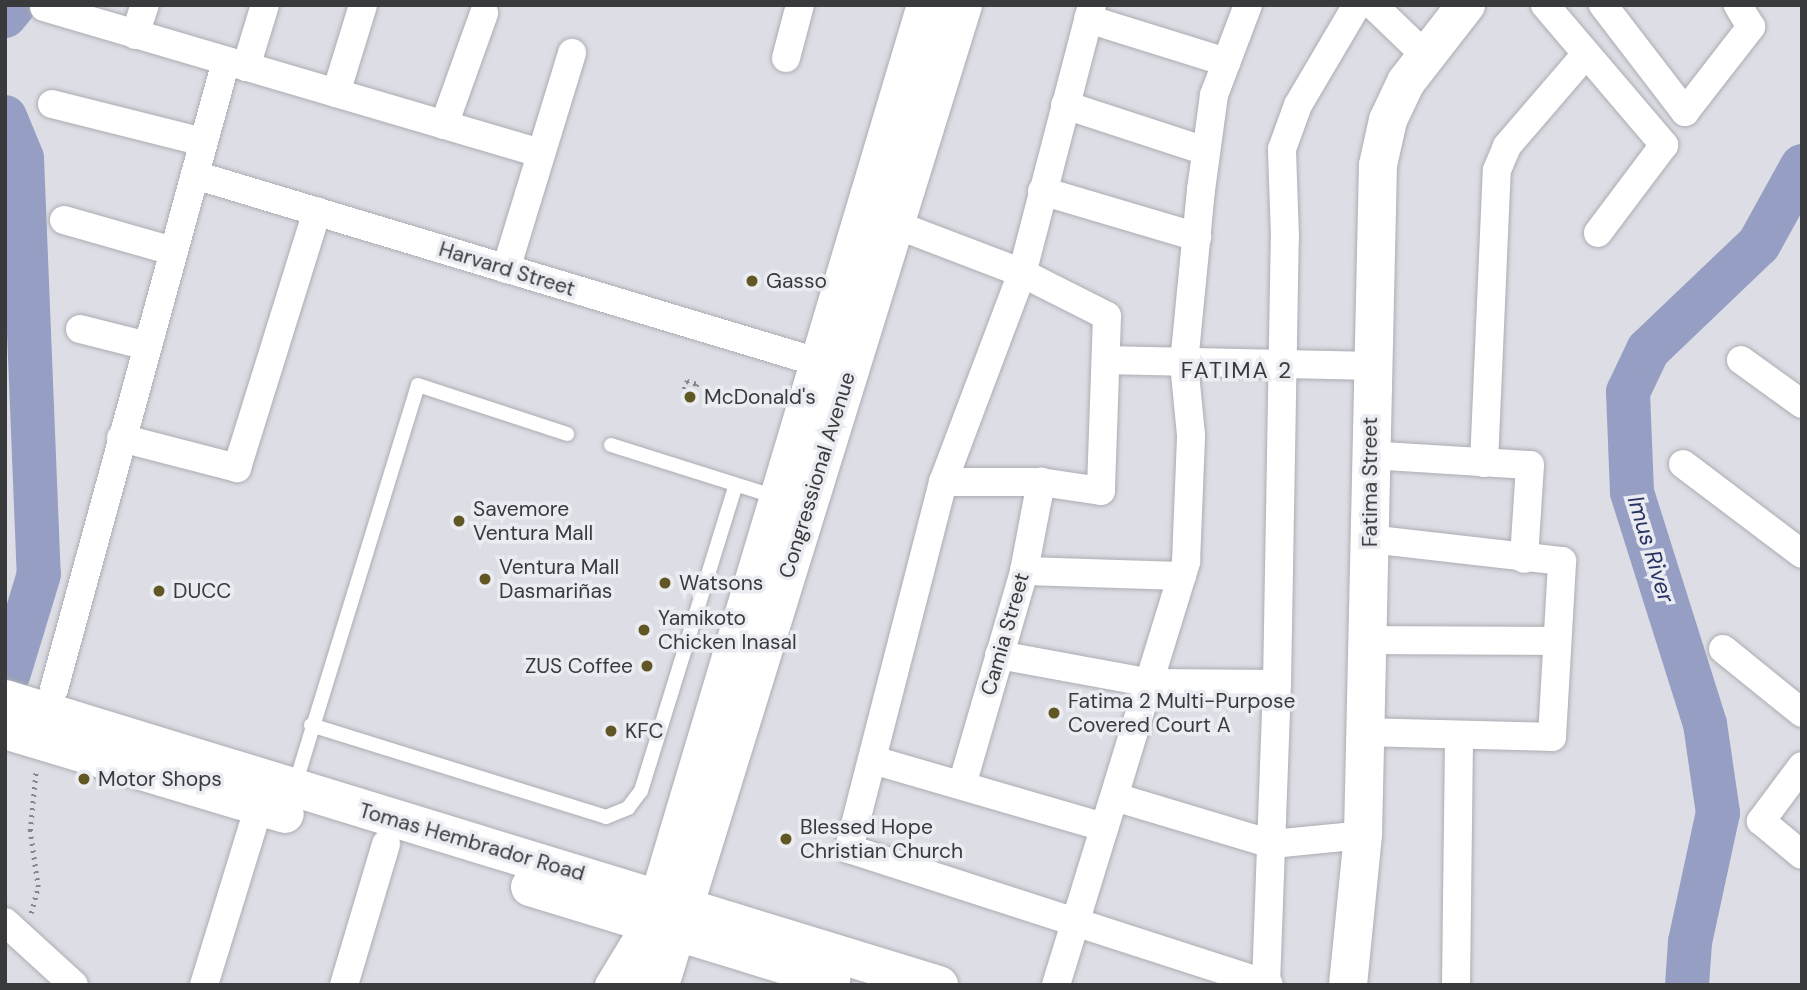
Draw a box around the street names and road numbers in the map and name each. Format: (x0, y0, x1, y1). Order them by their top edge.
street label: Harvard Street (436, 236, 578, 302)
street label: Congressional Avenue (774, 369, 860, 581)
street label: Fatima Street (1357, 417, 1383, 547)
street label: Camia Street (975, 570, 1035, 698)
street label: Tomas Hembrador Road (356, 798, 588, 886)

